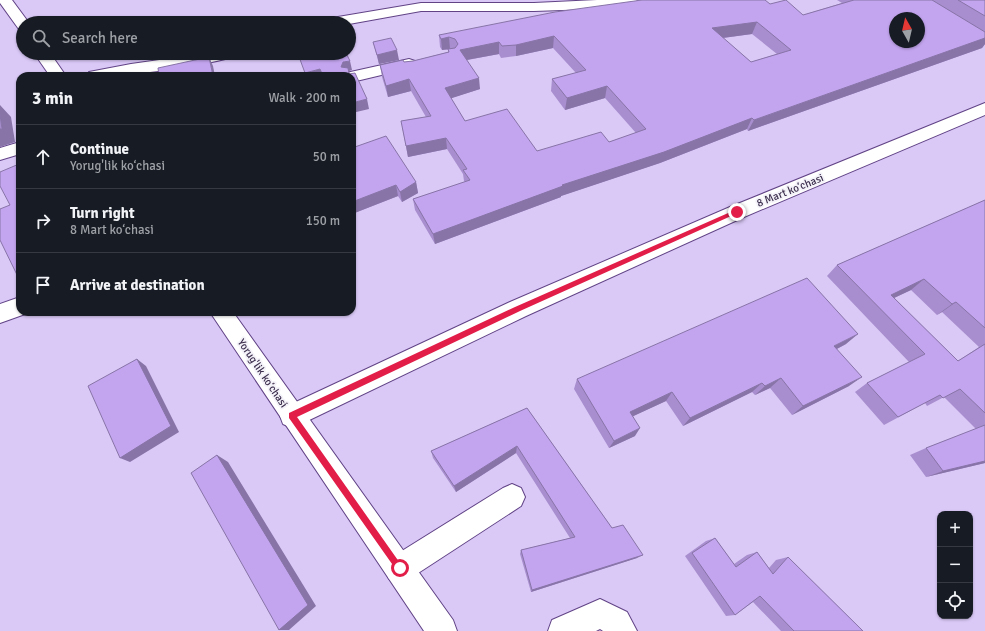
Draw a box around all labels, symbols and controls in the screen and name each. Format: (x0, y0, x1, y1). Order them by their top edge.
north arrow (889, 12, 925, 48)
search box (16, 16, 356, 60)
icon: search (30, 27, 52, 49)
text: Search here (62, 29, 138, 47)
text: 3 min (32, 88, 73, 109)
text: Walk · 200 m (269, 90, 340, 106)
text: Continue (70, 140, 129, 158)
icon: ahead (32, 146, 54, 168)
text: 50 m (313, 149, 340, 165)
text: Yorug'lik koʻchasi (70, 158, 165, 174)
street label: 8 Mart koʻchasi (755, 171, 826, 210)
route end (728, 203, 746, 221)
text: Turn right (70, 204, 135, 222)
icon: right (32, 210, 54, 232)
text: 150 m (306, 213, 340, 229)
text: 8 Mart koʻchasi (70, 222, 154, 238)
icon: arrive (32, 274, 54, 296)
text: Arrive at destination (70, 276, 205, 294)
street label: Yorug'lik koʻchasi (235, 336, 290, 410)
map controls (937, 511, 973, 619)
button: + (937, 511, 973, 547)
button: − (937, 547, 973, 583)
route start (391, 559, 409, 577)
button: locate (937, 583, 973, 619)

